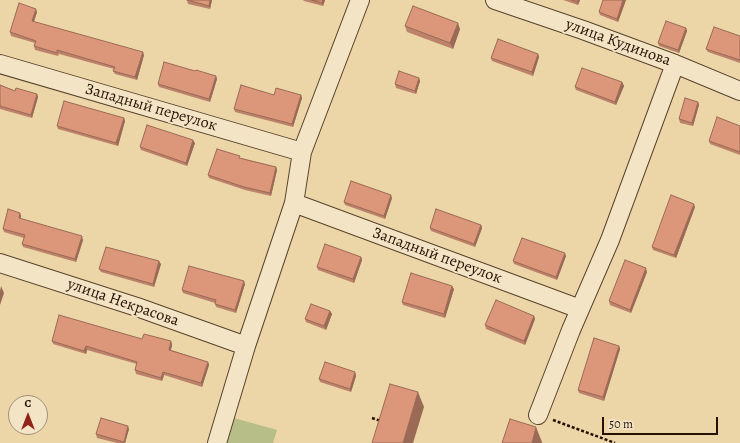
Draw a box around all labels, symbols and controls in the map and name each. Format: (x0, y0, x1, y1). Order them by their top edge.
street label: улица Кудинова (563, 15, 673, 71)
street label: Западный переулок (83, 80, 219, 136)
street label: Западный переулок (370, 224, 504, 288)
street label: улица Некрасова (65, 275, 181, 331)
north arrow (8, 395, 48, 435)
text: С (25, 396, 31, 411)
scale bar (604, 409, 720, 435)
text: 50 m (609, 416, 633, 432)

